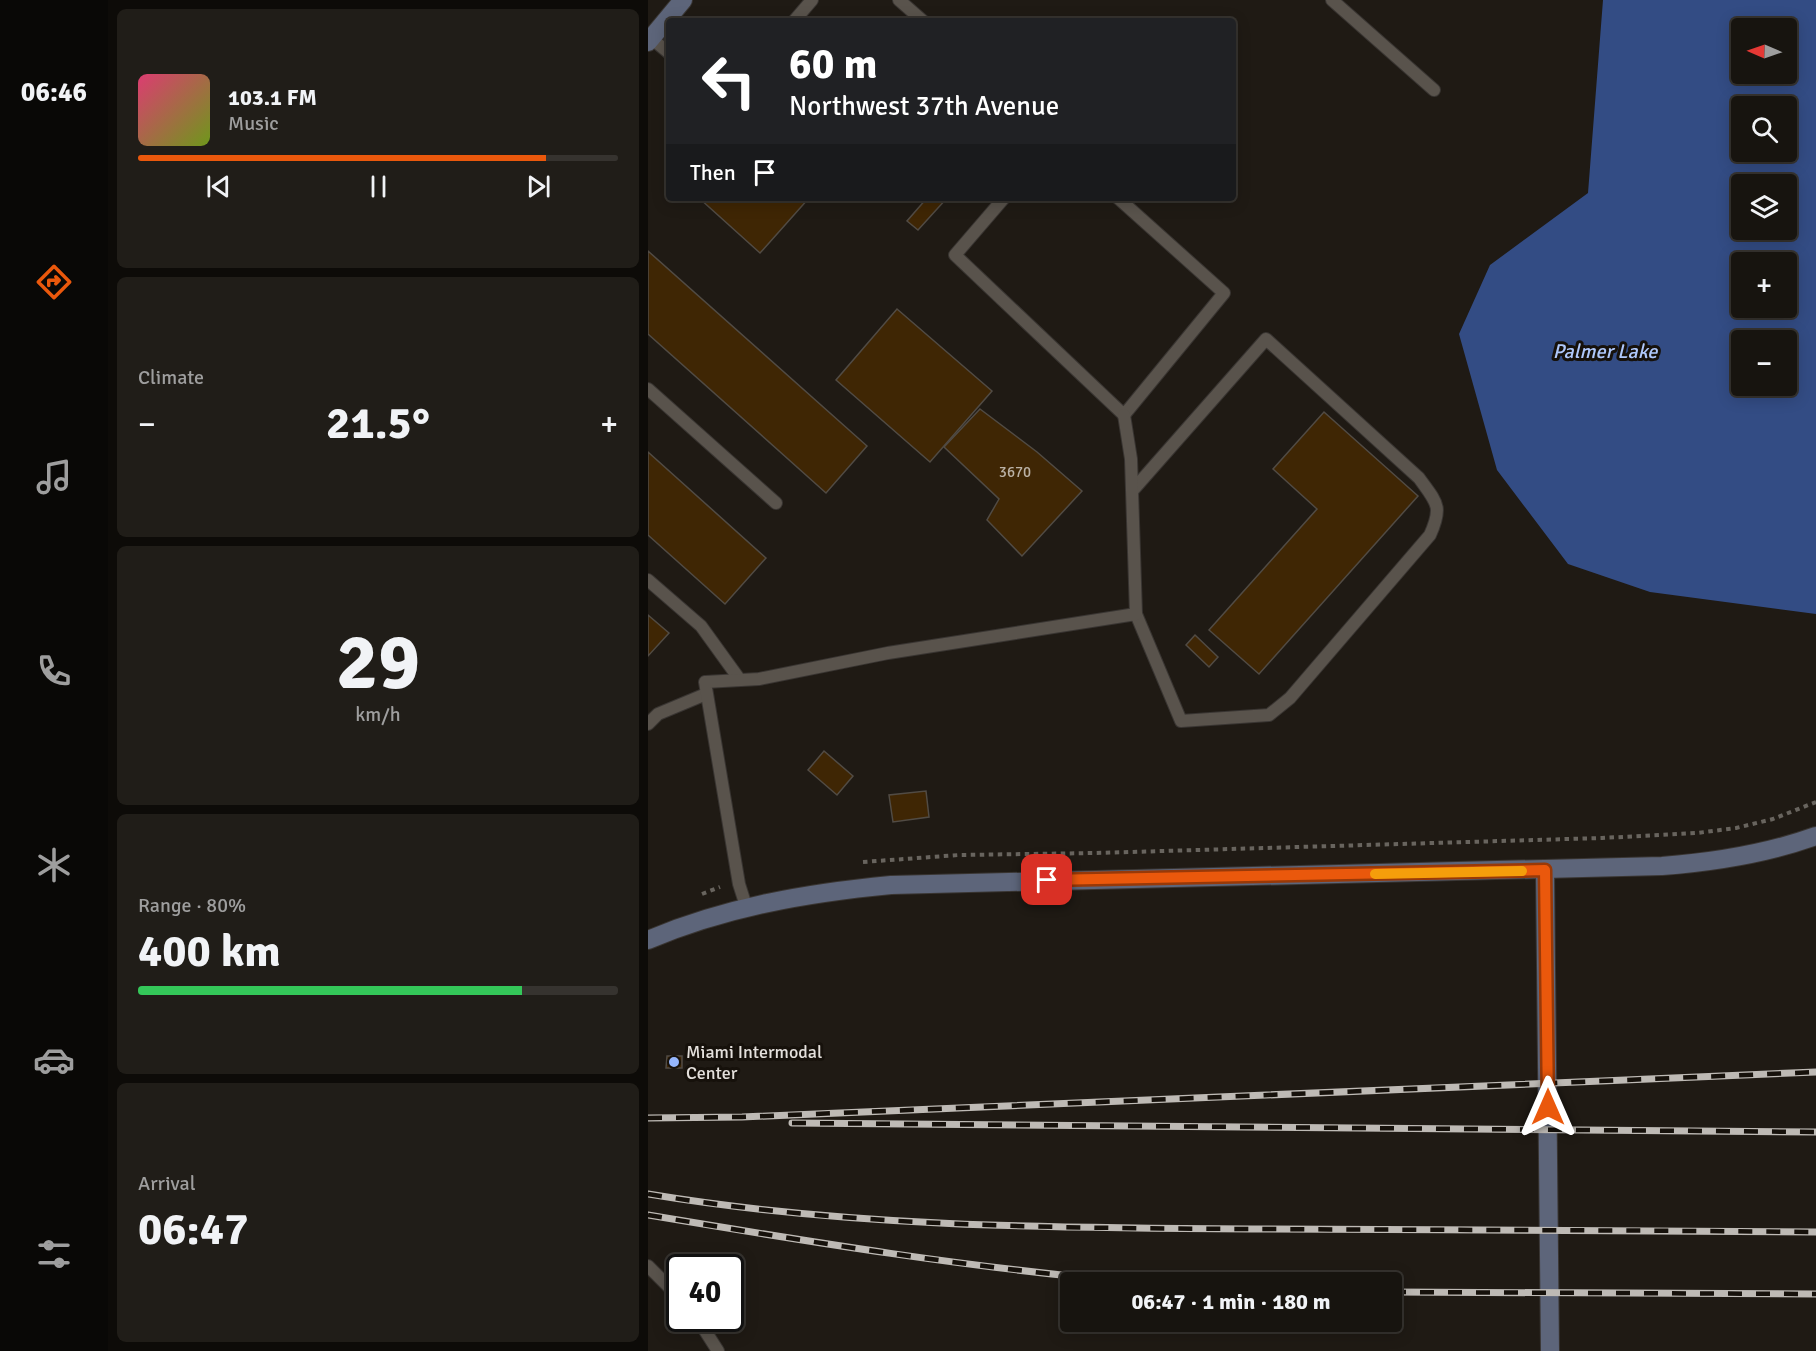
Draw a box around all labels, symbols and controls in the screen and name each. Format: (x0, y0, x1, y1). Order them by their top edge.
north arrow (1731, 18, 1797, 84)
map controls (1731, 18, 1797, 396)
text: 60 m (789, 39, 878, 90)
icon: left (690, 42, 768, 120)
text: 06:46 (21, 76, 87, 109)
text: 103.1 FM (228, 84, 317, 111)
text: Northwest 37th Avenue (789, 90, 1059, 123)
button: search (1731, 96, 1797, 162)
text: Music (228, 111, 279, 136)
icon: arrive (748, 156, 781, 189)
text: Then (690, 159, 736, 186)
icon: previous (202, 170, 235, 203)
icon: pause (362, 170, 395, 203)
icon: next (522, 170, 555, 203)
button: layers (1731, 174, 1797, 240)
button: + (1731, 252, 1797, 318)
icon: directions (33, 261, 75, 303)
button: − (1731, 330, 1797, 396)
water label: Palmer Lake (1553, 339, 1658, 364)
text: Climate (138, 365, 204, 390)
text: 21.5° (326, 396, 430, 451)
text: − (138, 404, 156, 445)
text: + (600, 404, 618, 445)
icon: music (33, 456, 75, 498)
house number: 3670 (999, 463, 1031, 481)
text: 29 (336, 615, 420, 711)
icon: phone (33, 650, 75, 692)
text: km/h (355, 702, 401, 727)
icon: climate (33, 844, 75, 886)
pin (1021, 854, 1072, 905)
icon: arrive (1030, 863, 1063, 896)
text: Range · 80% (138, 893, 246, 918)
text: 400 km (138, 924, 281, 979)
icon: car (33, 1039, 75, 1081)
place label: Miami Intermodal Center (686, 1041, 822, 1084)
marker: Miami Intermodal Center (667, 1055, 681, 1069)
position arrow (1516, 1075, 1580, 1139)
text: Arrival (138, 1171, 196, 1196)
text: 06:47 (138, 1202, 248, 1257)
icon: filters (33, 1233, 75, 1275)
speed limit sign: 40 (666, 1254, 744, 1332)
text: 06:47 · 1 min · 180 m (1131, 1288, 1331, 1315)

